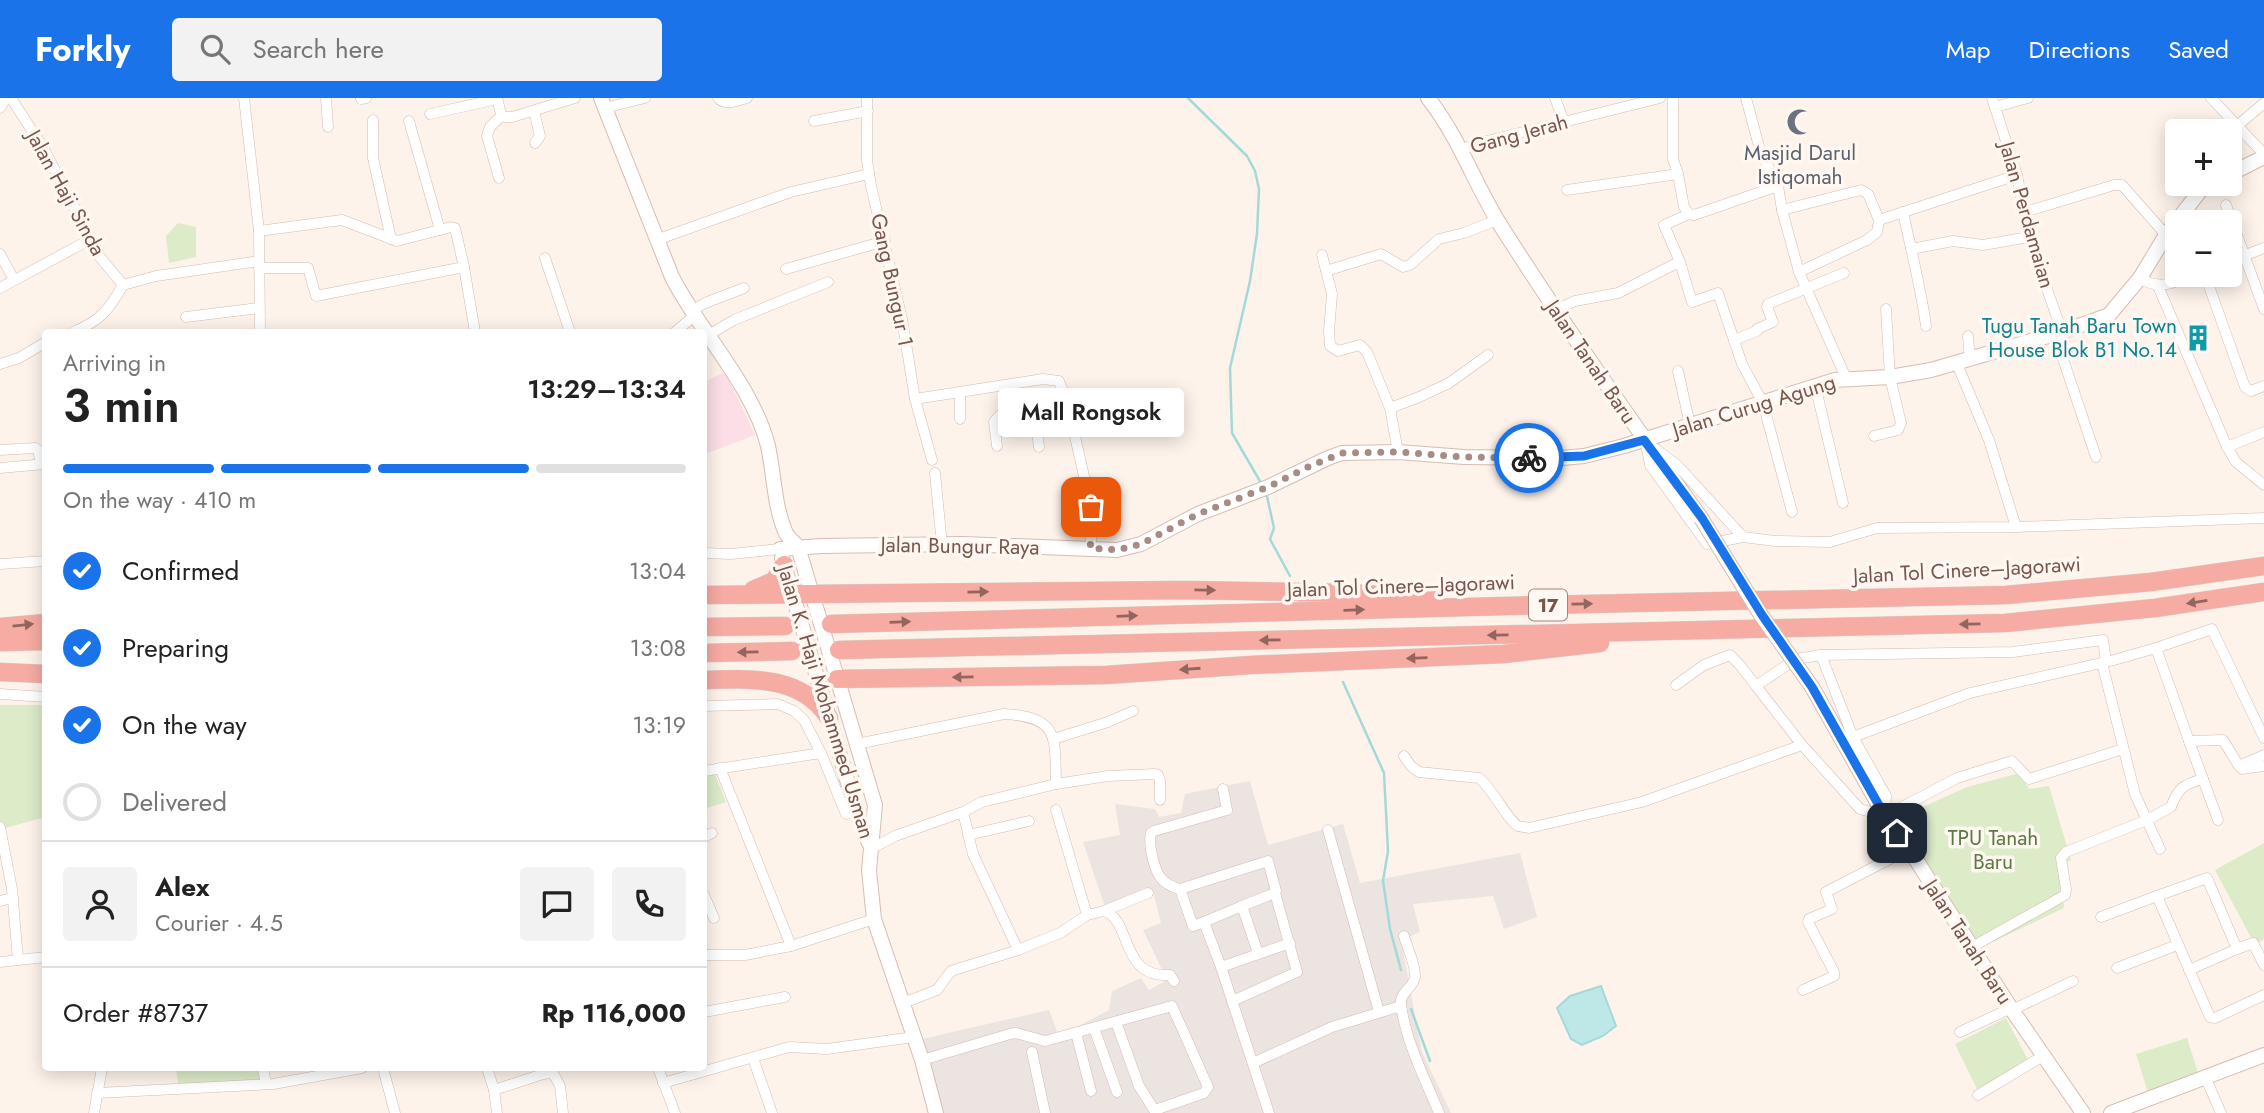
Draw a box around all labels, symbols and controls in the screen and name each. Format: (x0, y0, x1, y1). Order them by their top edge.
search box (172, 18, 662, 81)
text: Forkly (35, 26, 130, 73)
icon: search (196, 30, 234, 68)
text: Search here (252, 30, 384, 68)
text: Map (1946, 32, 1991, 67)
text: Directions (2029, 32, 2130, 67)
text: Saved (2168, 32, 2229, 67)
street label: Gang Jerah (1467, 107, 1571, 161)
mosque icon: Masjid Darul Istiqomah (1785, 107, 1815, 137)
map controls (2165, 119, 2242, 287)
button: + (2165, 119, 2242, 196)
street label: Jalan Haji Sinda (18, 122, 113, 261)
street label: Jalan Perdamaian (1991, 135, 2062, 292)
place label: Masjid Darul Istiqomah (1744, 138, 1856, 192)
button: − (2165, 210, 2242, 287)
street label: Gang Bungur 1 (863, 211, 921, 349)
street label: Jalan Tanah Baru (1537, 292, 1644, 430)
place label: Tugu Tanah Baru Town House Blok B1 No.14 (1982, 311, 2177, 365)
building icon: Tugu Tanah Baru Town House Blok B1 No.14 (2183, 323, 2213, 353)
text: Arriving in (63, 346, 166, 380)
street label: Jalan Curug Agung (1666, 367, 1839, 446)
text: 13:29–13:34 (527, 370, 686, 408)
text: 3 min (63, 373, 180, 439)
callout: Mall Rongsok (998, 388, 1184, 437)
text: Mall Rongsok (1021, 395, 1161, 429)
courier (1494, 423, 1564, 493)
icon: bike (1510, 439, 1548, 477)
pin (1061, 477, 1121, 537)
text: On the way · 410 m (63, 483, 256, 517)
icon: bag (1072, 488, 1110, 526)
street label: Jalan Bungur Raya (877, 530, 1040, 562)
street label: Jalan Tol Cinere–Jagorawi (1849, 549, 2082, 591)
icon: check (63, 552, 101, 590)
text: Confirmed (122, 552, 239, 590)
text: 13:04 (629, 554, 686, 588)
street label: Jalan K. Haji Mohammed Usman (769, 559, 882, 842)
street label: Jalan Tol Cinere–Jagorawi (1283, 567, 1516, 605)
one-way arrow (1194, 584, 1216, 596)
one-way arrow (967, 586, 989, 597)
road number: 17 (1529, 590, 1567, 620)
one-way arrow (2185, 597, 2207, 608)
one-way arrow (1571, 598, 1593, 610)
one-way arrow (1344, 604, 1366, 616)
one-way arrow (1116, 611, 1138, 622)
one-way arrow (889, 617, 911, 628)
one-way arrow (1959, 618, 1981, 630)
one-way arrow (12, 619, 34, 630)
icon: check (63, 629, 101, 667)
text: Preparing (122, 629, 229, 667)
one-way arrow (1487, 629, 1509, 641)
text: 13:08 (630, 631, 686, 665)
one-way arrow (1259, 634, 1281, 646)
one-way arrow (736, 646, 758, 658)
one-way arrow (1406, 652, 1428, 663)
one-way arrow (1179, 664, 1201, 675)
one-way arrow (951, 672, 973, 683)
icon: check (63, 706, 101, 744)
text: On the way (122, 706, 247, 744)
text: 13:19 (633, 708, 686, 742)
text: Delivered (122, 783, 227, 821)
pin (1867, 803, 1927, 863)
icon: home (1878, 814, 1916, 852)
park label: TPU Tanah Baru (1948, 823, 2038, 877)
button: person (63, 867, 137, 941)
button: chat (520, 867, 594, 941)
button: phone (612, 867, 686, 941)
text: Alex (155, 868, 209, 906)
street label: Jalan Tanah Baru (1915, 871, 2020, 1010)
text: Courier · 4.5 (155, 906, 283, 940)
text: Order #8737 (63, 994, 208, 1032)
text: Rp 116,000 (541, 994, 686, 1032)

